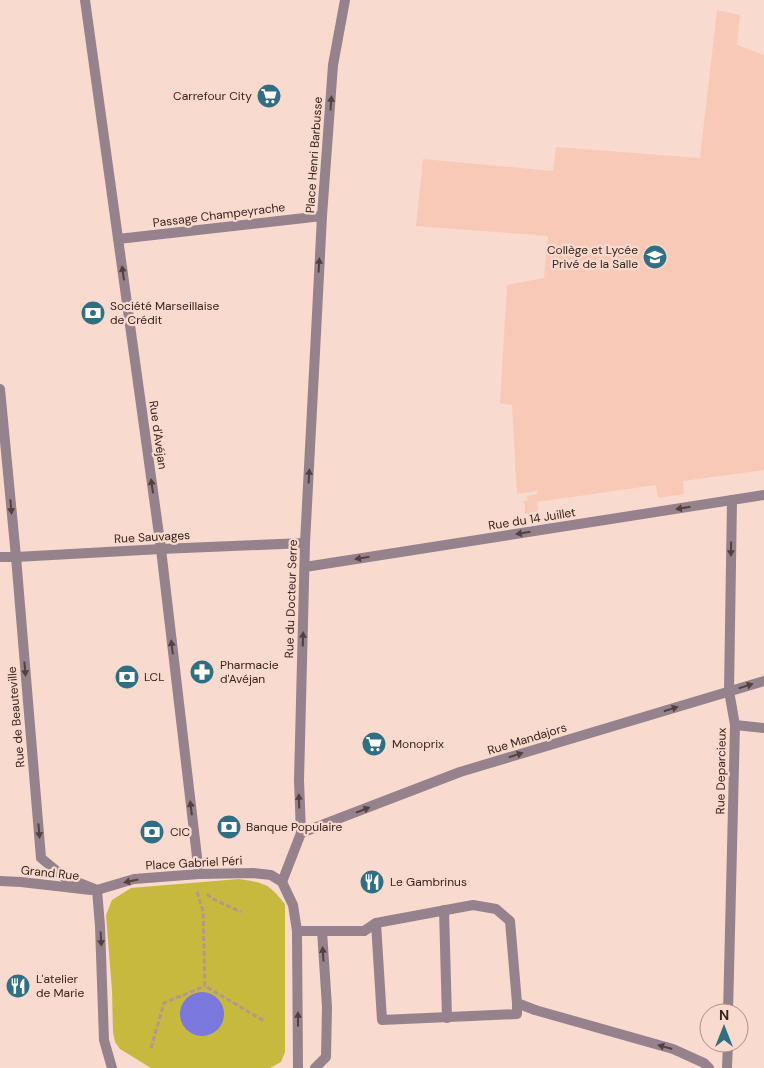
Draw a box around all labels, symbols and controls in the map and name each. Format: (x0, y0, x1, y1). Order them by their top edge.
supermarket icon: Carrefour City (256, 83, 282, 109)
place label: Carrefour City (173, 88, 252, 104)
one-way arrow (327, 94, 335, 110)
street label: Place Henri Barbusse (302, 96, 326, 214)
street label: Passage Champeyrache (152, 199, 286, 231)
place label: Collège et Lycée Privé de la Salle (547, 242, 638, 272)
school or university icon: Collège et Lycée Privé de la Salle (642, 244, 668, 270)
one-way arrow (316, 257, 324, 273)
one-way arrow (118, 265, 126, 281)
place label: Société Marseillaise de Crédit (110, 298, 220, 328)
bank icon: Société Marseillaise de Crédit (80, 300, 106, 326)
street label: Rue d'Avéjan (145, 400, 171, 471)
one-way arrow (305, 468, 313, 484)
one-way arrow (148, 477, 156, 493)
one-way arrow (7, 499, 15, 515)
street label: Rue du 14 Juillet (487, 504, 577, 534)
one-way arrow (675, 504, 691, 512)
street label: Rue Sauvages (114, 527, 190, 547)
one-way arrow (515, 529, 531, 537)
street label: Rue du Docteur Serre (281, 539, 301, 659)
one-way arrow (727, 541, 735, 557)
one-way arrow (354, 555, 370, 563)
one-way arrow (299, 630, 307, 646)
one-way arrow (168, 639, 176, 655)
place label: Pharmacie d'Avéjan (220, 657, 279, 687)
pharmacy icon: Pharmacie d'Avéjan (189, 659, 215, 685)
one-way arrow (21, 661, 29, 677)
bank icon: LCL (114, 664, 140, 690)
street label: Rue de Beauteville (4, 666, 28, 768)
place label: LCL (144, 669, 164, 685)
one-way arrow (739, 681, 754, 689)
one-way arrow (664, 704, 679, 712)
street label: Rue Mandajors (485, 719, 569, 759)
street label: Rue Deparcieux (712, 727, 730, 815)
supermarket icon: Monoprix (361, 731, 387, 757)
place label: Monoprix (392, 736, 444, 752)
one-way arrow (508, 751, 523, 759)
one-way arrow (295, 793, 303, 809)
one-way arrow (187, 800, 195, 816)
one-way arrow (355, 806, 370, 813)
bank icon: Banque Populaire (216, 814, 242, 840)
bank icon: CIC (139, 819, 165, 845)
place label: Banque Populaire (246, 819, 342, 835)
one-way arrow (35, 823, 43, 839)
place label: CIC (170, 824, 190, 840)
street label: Place Gabriel Péri (145, 852, 243, 874)
street label: Grand Rue (20, 862, 80, 884)
restaurant icon: Le Gambrinus (359, 869, 385, 895)
place label: Le Gambrinus (390, 874, 467, 890)
one-way arrow (124, 877, 139, 885)
one-way arrow (97, 931, 105, 947)
one-way arrow (319, 946, 327, 962)
place label: L'atelier de Marie (36, 971, 84, 1001)
restaurant icon: L'atelier de Marie (5, 973, 31, 999)
north arrow (699, 1003, 749, 1053)
text: N (719, 1006, 729, 1024)
one-way arrow (294, 1011, 302, 1027)
one-way arrow (658, 1043, 673, 1051)

